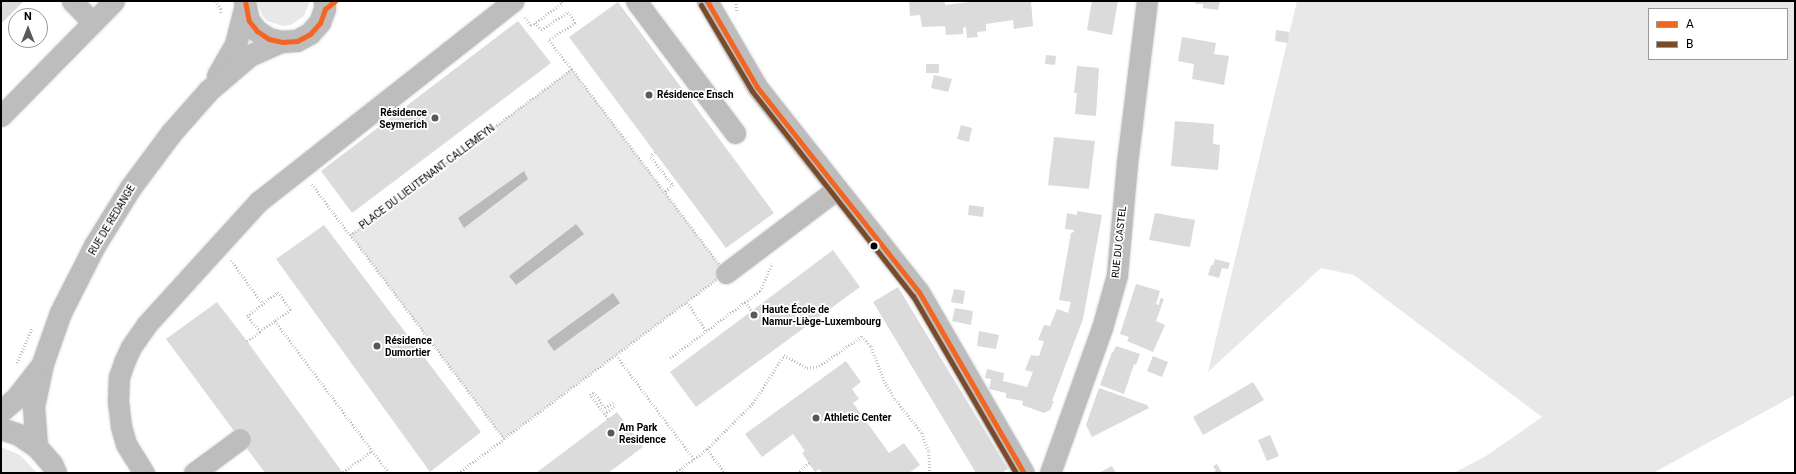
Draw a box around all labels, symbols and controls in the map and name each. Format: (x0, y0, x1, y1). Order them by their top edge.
north arrow (8, 8, 48, 48)
legend (1648, 8, 1788, 60)
text: N (24, 10, 32, 23)
text: A (1686, 17, 1694, 31)
text: B (1686, 37, 1693, 51)
place label: Résidence Ensch (657, 89, 733, 101)
marker: Résidence Ensch (644, 90, 654, 100)
place label: Résidence Seymerich (379, 106, 427, 130)
marker: Résidence Seymerich (430, 113, 440, 123)
street label: PLACE DU LIEUTENANT CALLEMEYN (357, 122, 497, 232)
street label: RUE DE REDANGE (86, 183, 138, 257)
street label: RUE DU CASTEL (1109, 205, 1129, 279)
unlabelled marker (869, 241, 879, 251)
place label: Haute École de Namur-Liège-Luxembourg (762, 303, 881, 326)
marker: Haute École de Namur-Liège-Luxembourg (749, 310, 759, 320)
place label: Résidence Dumortier (385, 334, 432, 358)
marker: Résidence Dumortier (372, 341, 382, 351)
place label: Athletic Center (824, 412, 891, 424)
marker: Athletic Center (811, 413, 821, 423)
place label: Am Park Residence (619, 421, 666, 444)
marker: Am Park Residence (606, 428, 616, 438)

